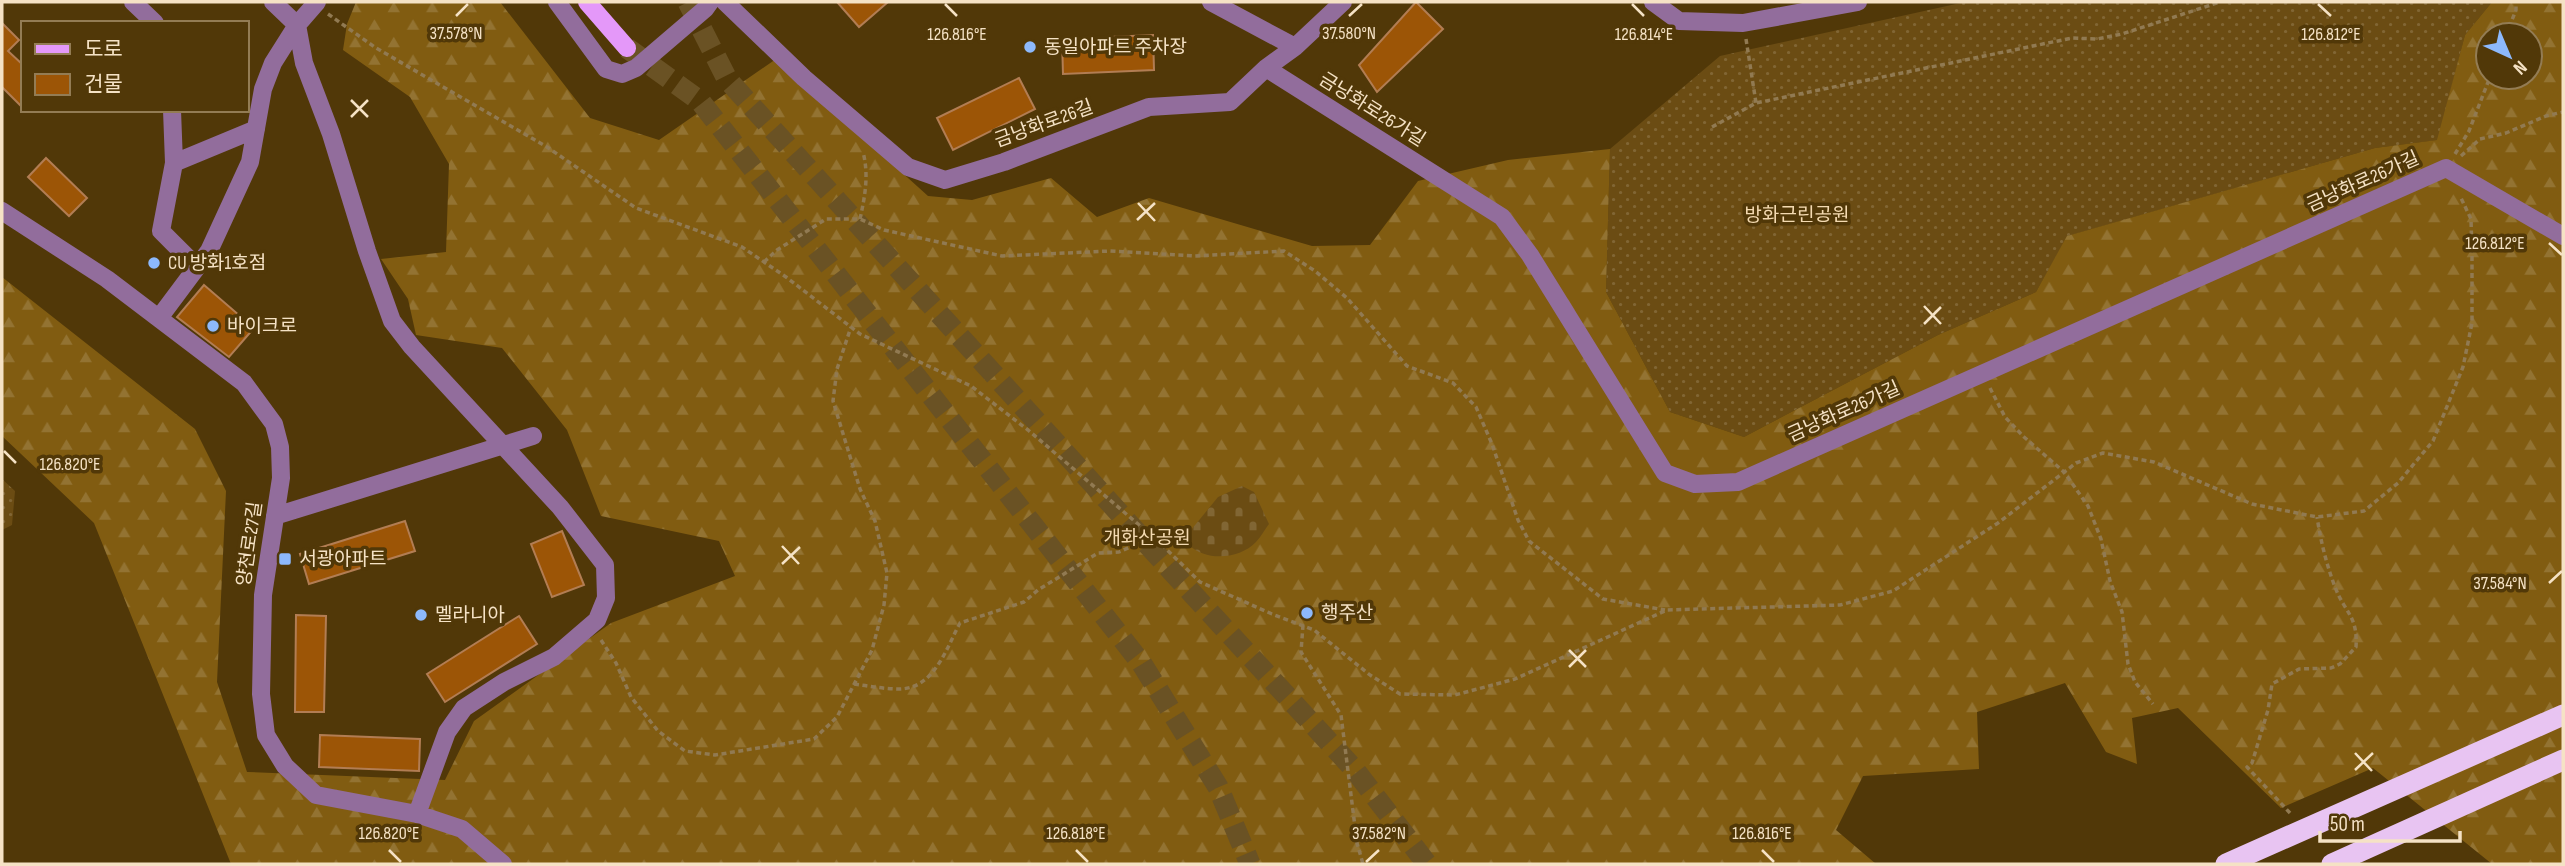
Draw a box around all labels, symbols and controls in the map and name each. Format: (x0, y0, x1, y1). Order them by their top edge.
legend (21, 21, 248, 112)
north arrow (2474, 21, 2544, 91)
text: 37.578°N (430, 23, 482, 44)
text: 37.580°N (1322, 23, 1376, 44)
text: 126.816°E (927, 24, 987, 45)
text: 126.814°E (1615, 24, 1673, 45)
text: 126.812°E (2301, 24, 2361, 45)
place label: 동일아파트 주차장 (1044, 36, 1187, 59)
text: 도로 (84, 37, 123, 62)
marker: 동일아파트 주차장 (1022, 39, 1038, 55)
text: N (2508, 55, 2531, 79)
street label: 금낭화로26가길 (1315, 68, 1429, 152)
text: 건물 (84, 72, 123, 97)
street label: 금낭화로26길 (991, 95, 1097, 153)
street label: 금낭화로26가길 (2303, 147, 2423, 217)
park label: 방화근린공원 (1745, 204, 1849, 227)
text: 126.812°E (2465, 233, 2525, 254)
place label: CU 방화1호점 (168, 252, 266, 275)
marker: CU 방화1호점 (146, 255, 162, 271)
place label: 바이크로 (227, 315, 297, 338)
marker: 바이크로 (205, 318, 221, 334)
street label: 금낭화로26가길 (1784, 377, 1904, 447)
text: 126.820°E (39, 454, 101, 475)
street label: 양천로27길 (233, 500, 267, 588)
park label: 개화산공원 (1103, 527, 1191, 550)
place label: 서광아파트 (299, 548, 386, 571)
marker: 서광아파트 (277, 551, 293, 567)
text: 37.584°N (2473, 573, 2527, 594)
place label: 행주산 (1321, 602, 1373, 625)
place label: 멜라니아 (435, 604, 505, 627)
marker: 행주산 (1299, 605, 1315, 621)
marker: 멜라니아 (413, 607, 429, 623)
scale bar (2320, 800, 2460, 844)
text: 50 m (2330, 812, 2365, 837)
text: 126.820°E (358, 823, 420, 844)
text: 126.818°E (1046, 823, 1106, 844)
text: 37.582°N (1352, 823, 1406, 844)
text: 126.816°E (1732, 823, 1792, 844)

